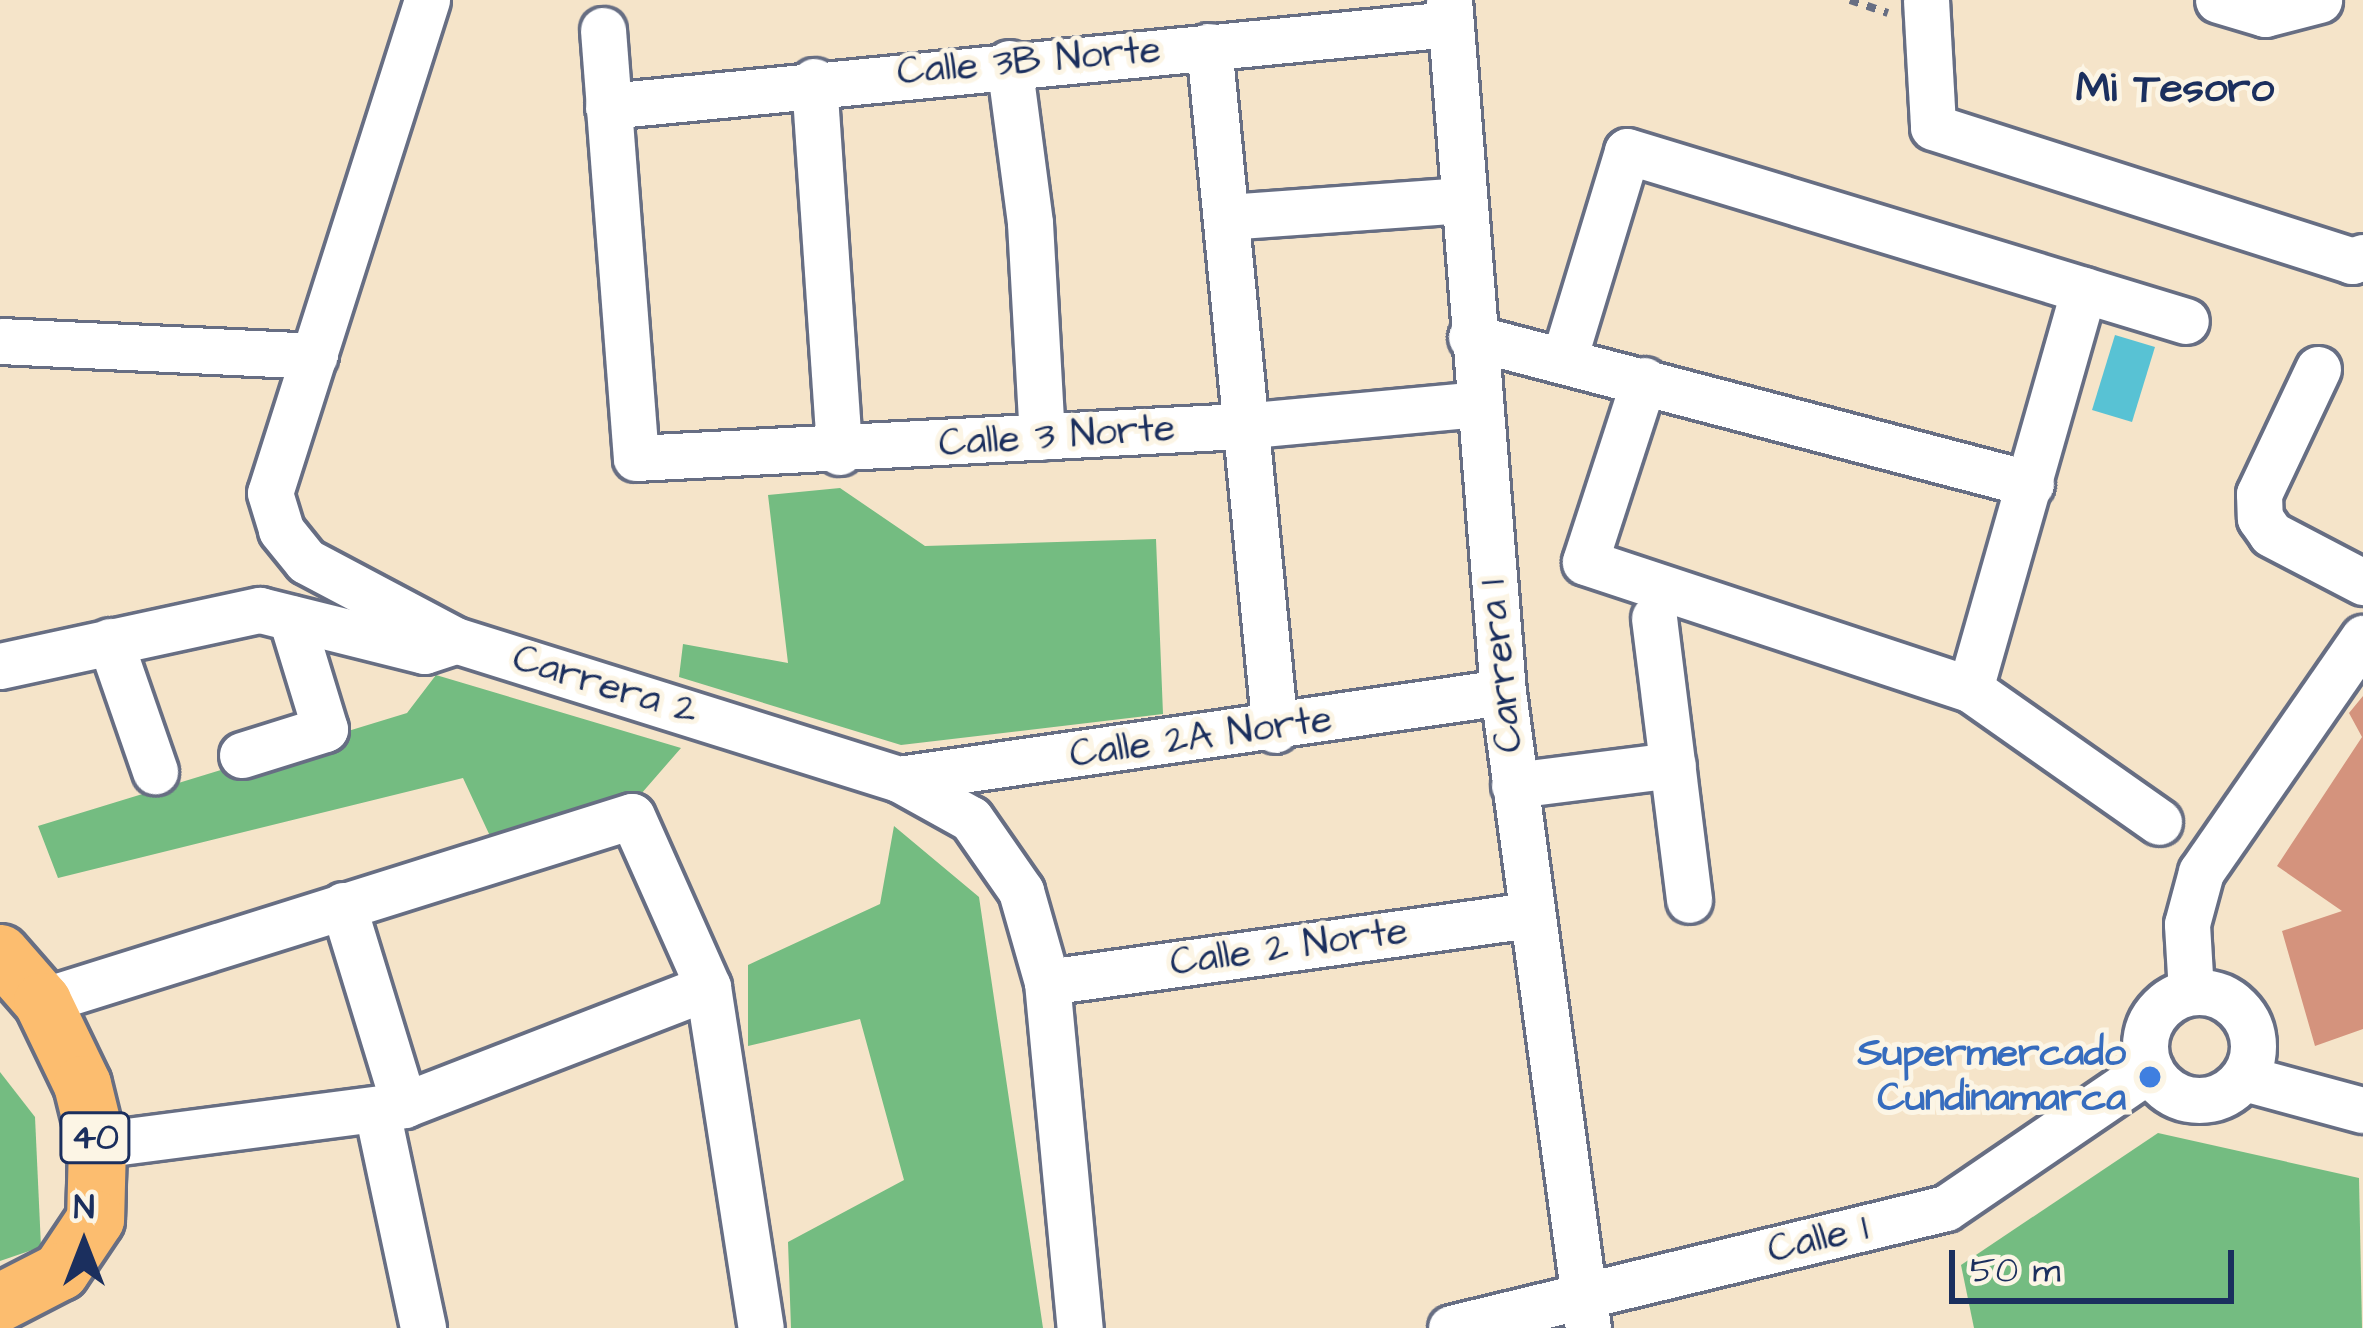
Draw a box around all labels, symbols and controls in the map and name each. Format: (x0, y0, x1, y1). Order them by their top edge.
street label: Calle 3B Norte (895, 27, 1163, 97)
district label: Mi Tesoro (2076, 64, 2274, 114)
street label: Calle 3 Norte (937, 405, 1177, 469)
street label: Carrera 1 (1470, 577, 1534, 755)
street label: Carrera 2 (507, 636, 703, 736)
street label: Calle 2A Norte (1067, 696, 1335, 780)
street label: Calle 2 Norte (1167, 908, 1411, 988)
place label: Supermercado Cundinamarca (1857, 1032, 2126, 1123)
marker: Supermercado Cundinamarca (2137, 1064, 2163, 1090)
road number: 40 (59, 1108, 131, 1168)
north arrow (24, 1184, 144, 1304)
text: N (74, 1185, 94, 1231)
street label: Calle 1 (1763, 1205, 1873, 1275)
scale bar (1955, 1226, 2240, 1300)
text: 50 m (1970, 1245, 2061, 1296)

